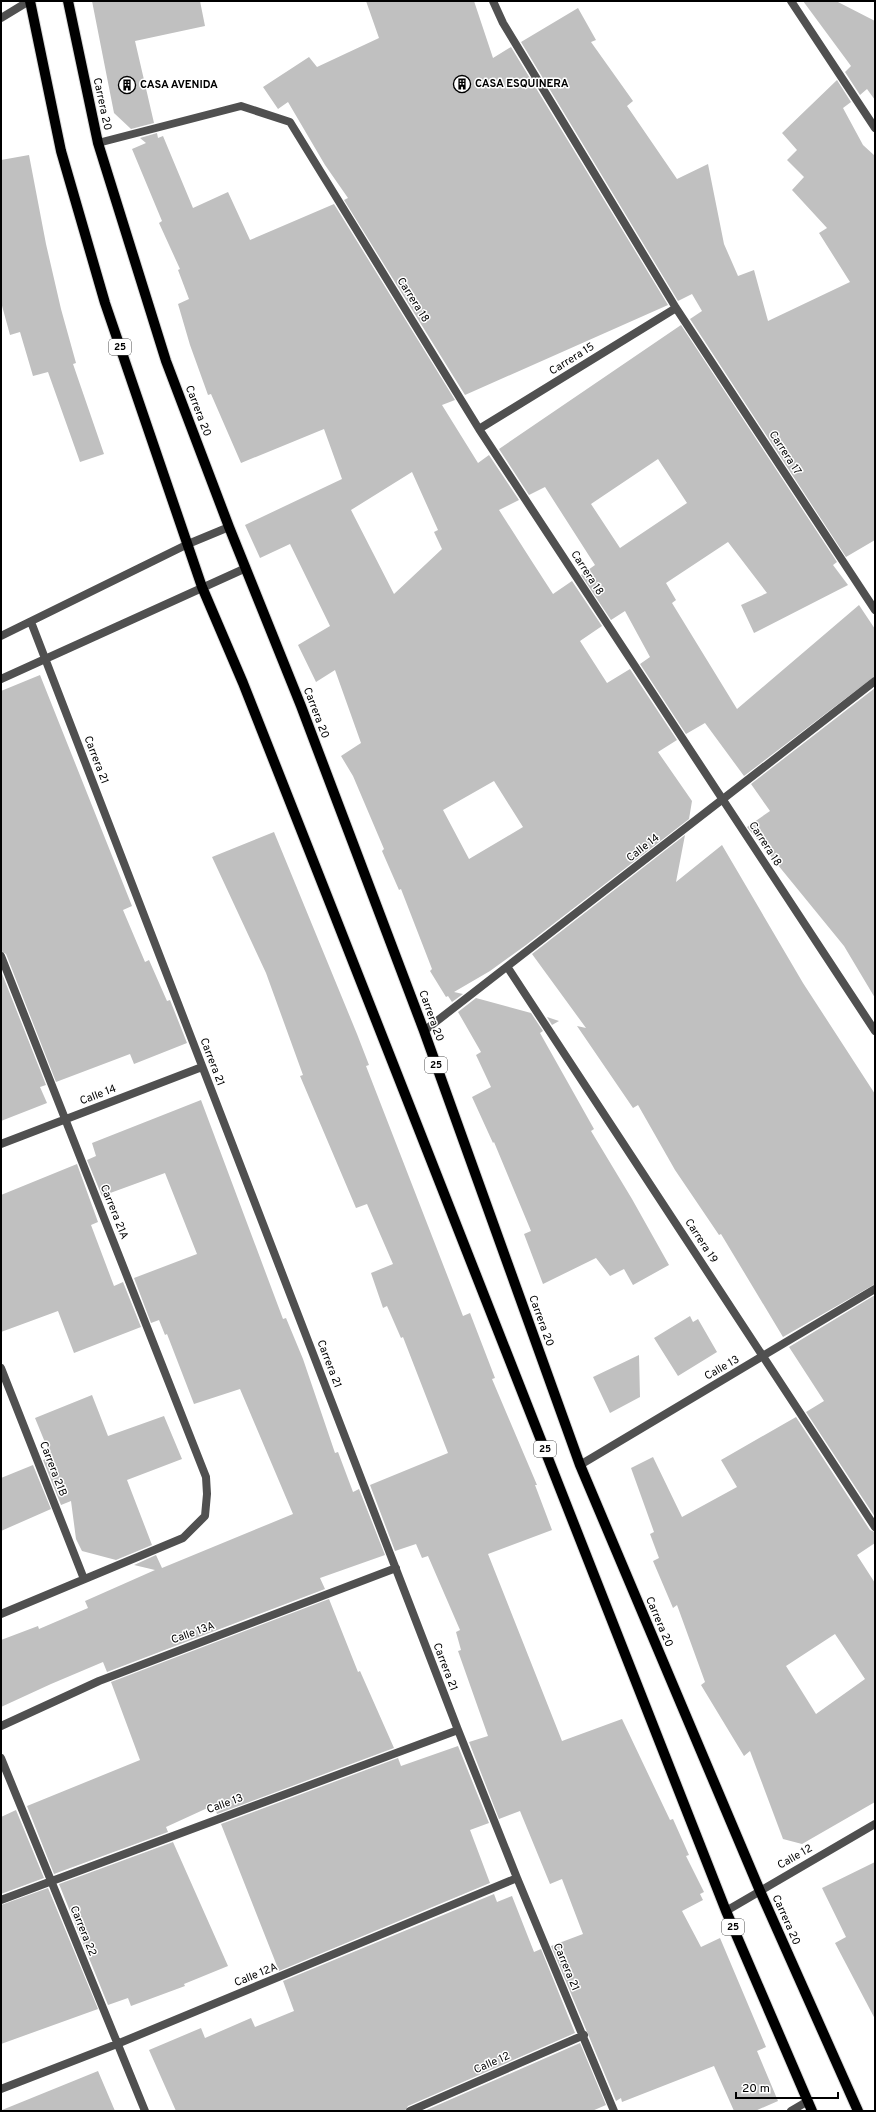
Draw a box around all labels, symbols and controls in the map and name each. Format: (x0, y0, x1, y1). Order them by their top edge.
building icon: CASA ESQUINERA (452, 74, 472, 94)
building icon: CASA AVENIDA (117, 75, 137, 95)
street label: Carrera 20 (90, 76, 114, 132)
place label: CASA ESQUINERA (475, 77, 569, 91)
place label: CASA AVENIDA (140, 78, 218, 92)
street label: Carrera 18 (394, 275, 432, 325)
road number: 25 (109, 339, 131, 355)
street label: Carrera 15 (547, 340, 597, 378)
street label: Carrera 20 (182, 384, 214, 438)
street label: Carrera 17 (766, 428, 804, 478)
street label: Carrera 18 (567, 548, 607, 598)
street label: Carrera 20 (300, 686, 332, 740)
street label: Carrera 21 (80, 734, 112, 786)
street label: Carrera 18 (745, 819, 785, 869)
street label: Calle 14 (624, 831, 662, 865)
street label: Carrera 20 (415, 988, 447, 1044)
street label: Carrera 21 (196, 1036, 228, 1088)
road number: 25 (425, 1057, 447, 1073)
street label: Calle 14 (78, 1082, 118, 1108)
street label: Carrera 21A (97, 1183, 131, 1241)
street label: Carrera 19 (681, 1216, 721, 1266)
street label: Carrera 20 (525, 1293, 557, 1349)
street label: Carrera 21 (313, 1338, 345, 1390)
street label: Calle 13 (702, 1352, 742, 1384)
street label: Carrera 21B (36, 1440, 70, 1498)
road number: 25 (534, 1441, 556, 1457)
street label: Carrera 20 (642, 1595, 676, 1649)
street label: Calle 13A (169, 1619, 217, 1647)
street label: Carrera 21 (429, 1641, 461, 1693)
street label: Calle 13 (205, 1791, 245, 1817)
street label: Calle 12 (775, 1841, 815, 1873)
street label: Carrera 20 (769, 1893, 803, 1947)
street label: Carrera 22 (67, 1904, 99, 1958)
road number: 25 (722, 1919, 744, 1935)
street label: Carrera 21 (550, 1941, 582, 1993)
street label: Calle 12A (232, 1960, 280, 1990)
street label: Calle 12 (472, 2049, 512, 2077)
scale bar (736, 2074, 838, 2100)
text: 20 m (742, 2081, 770, 2097)

